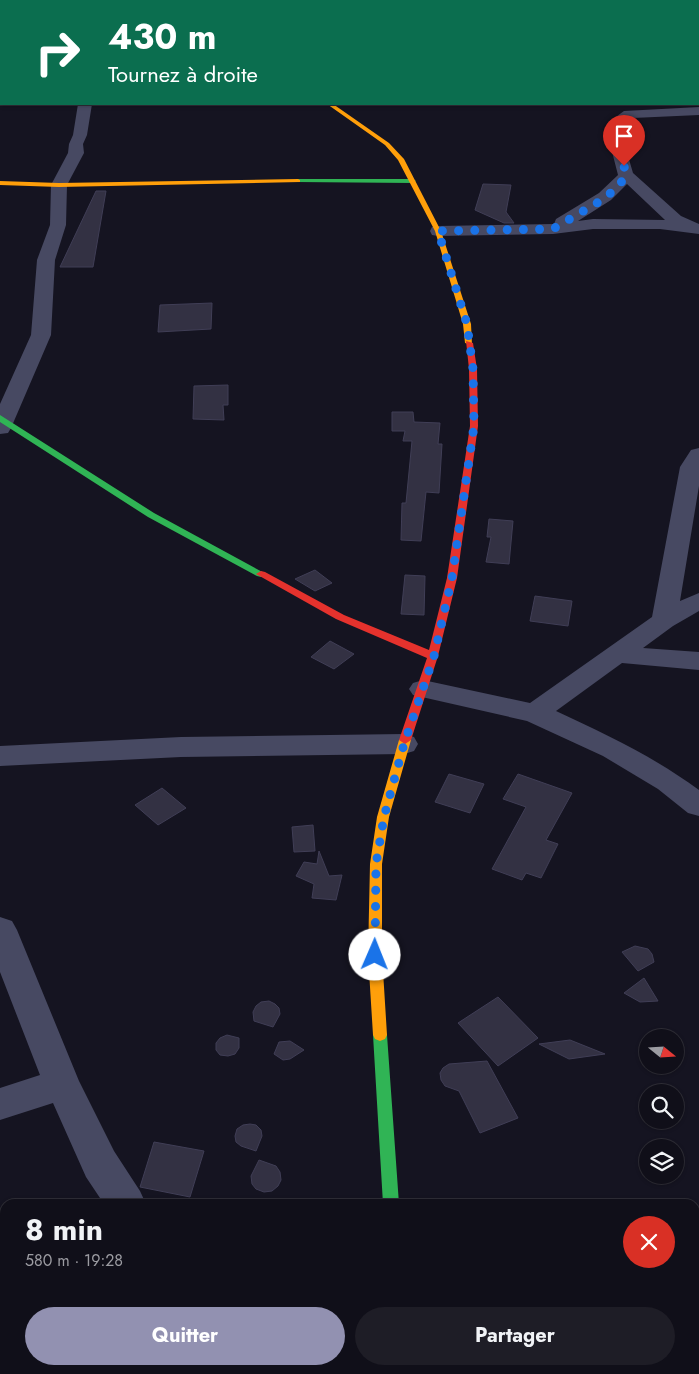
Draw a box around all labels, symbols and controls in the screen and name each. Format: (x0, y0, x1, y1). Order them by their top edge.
text: 430 m (108, 12, 217, 62)
icon: right (25, 20, 90, 85)
text: Tournez à droite (108, 58, 258, 90)
pin (603, 115, 645, 166)
icon: arrive (610, 122, 638, 150)
position arrow (348, 928, 400, 980)
north arrow (639, 1029, 684, 1074)
map controls (639, 1029, 684, 1184)
button: search (639, 1084, 684, 1129)
button: layers (639, 1139, 684, 1184)
text: 8 min (25, 1208, 103, 1251)
button: close (623, 1216, 675, 1268)
text: 580 m · 19:28 (25, 1249, 123, 1272)
button: Quitter (25, 1307, 345, 1365)
button: Partager (355, 1307, 675, 1365)

